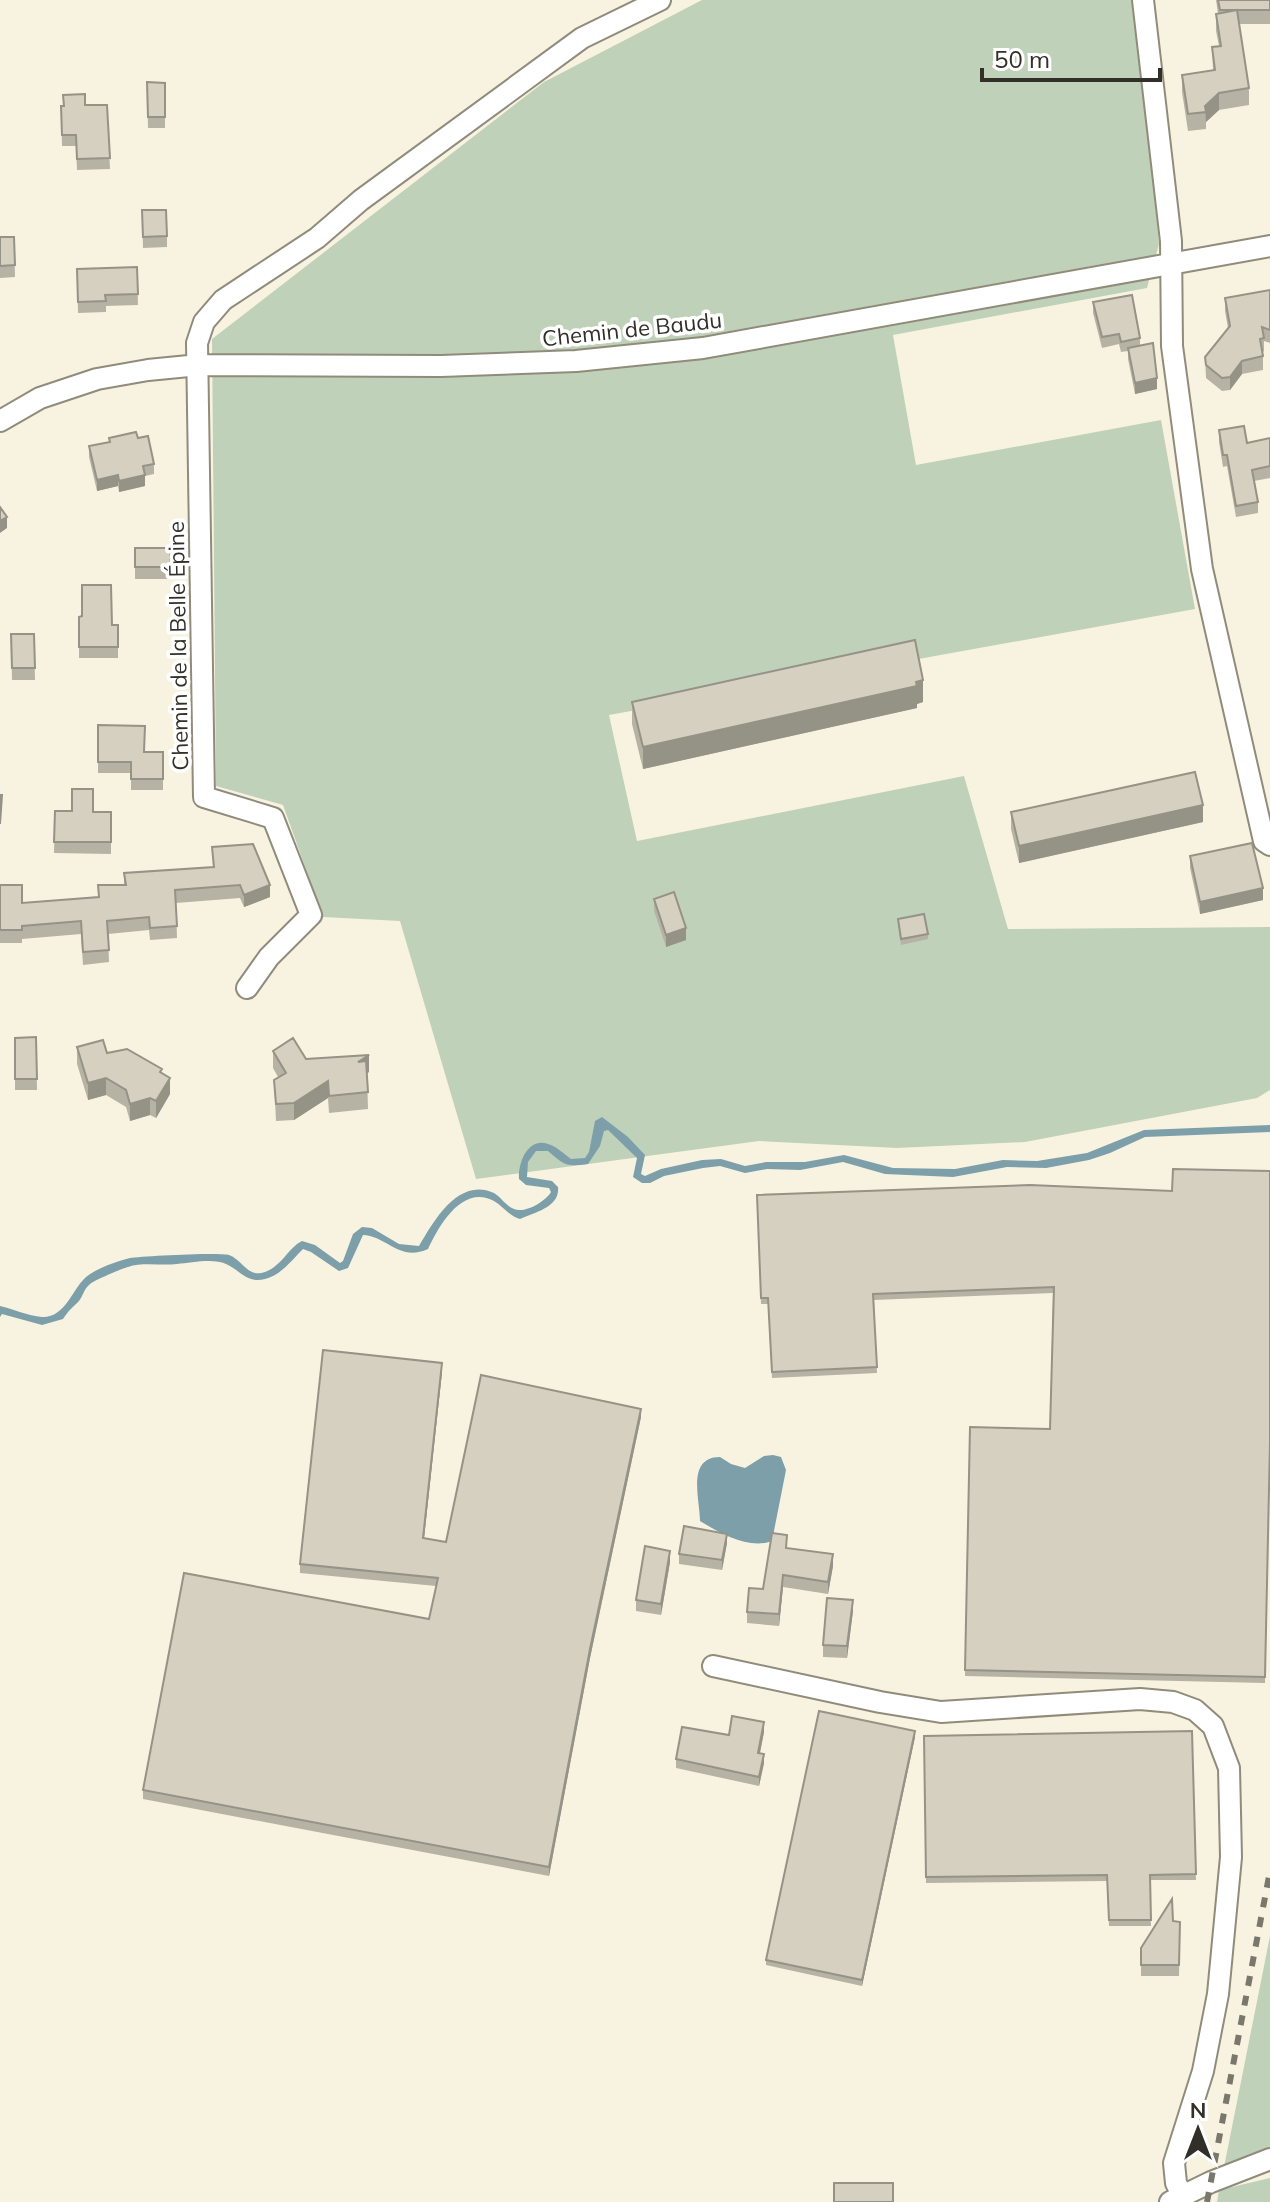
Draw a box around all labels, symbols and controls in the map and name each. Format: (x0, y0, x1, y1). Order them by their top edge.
scale bar (982, 32, 1160, 82)
text: 50 m (994, 44, 1050, 74)
street label: Chemin de Baudu (541, 306, 723, 352)
street label: Chemin de la Belle Épine (162, 521, 194, 771)
north arrow (1158, 2090, 1238, 2170)
text: N (1190, 2096, 1206, 2124)

